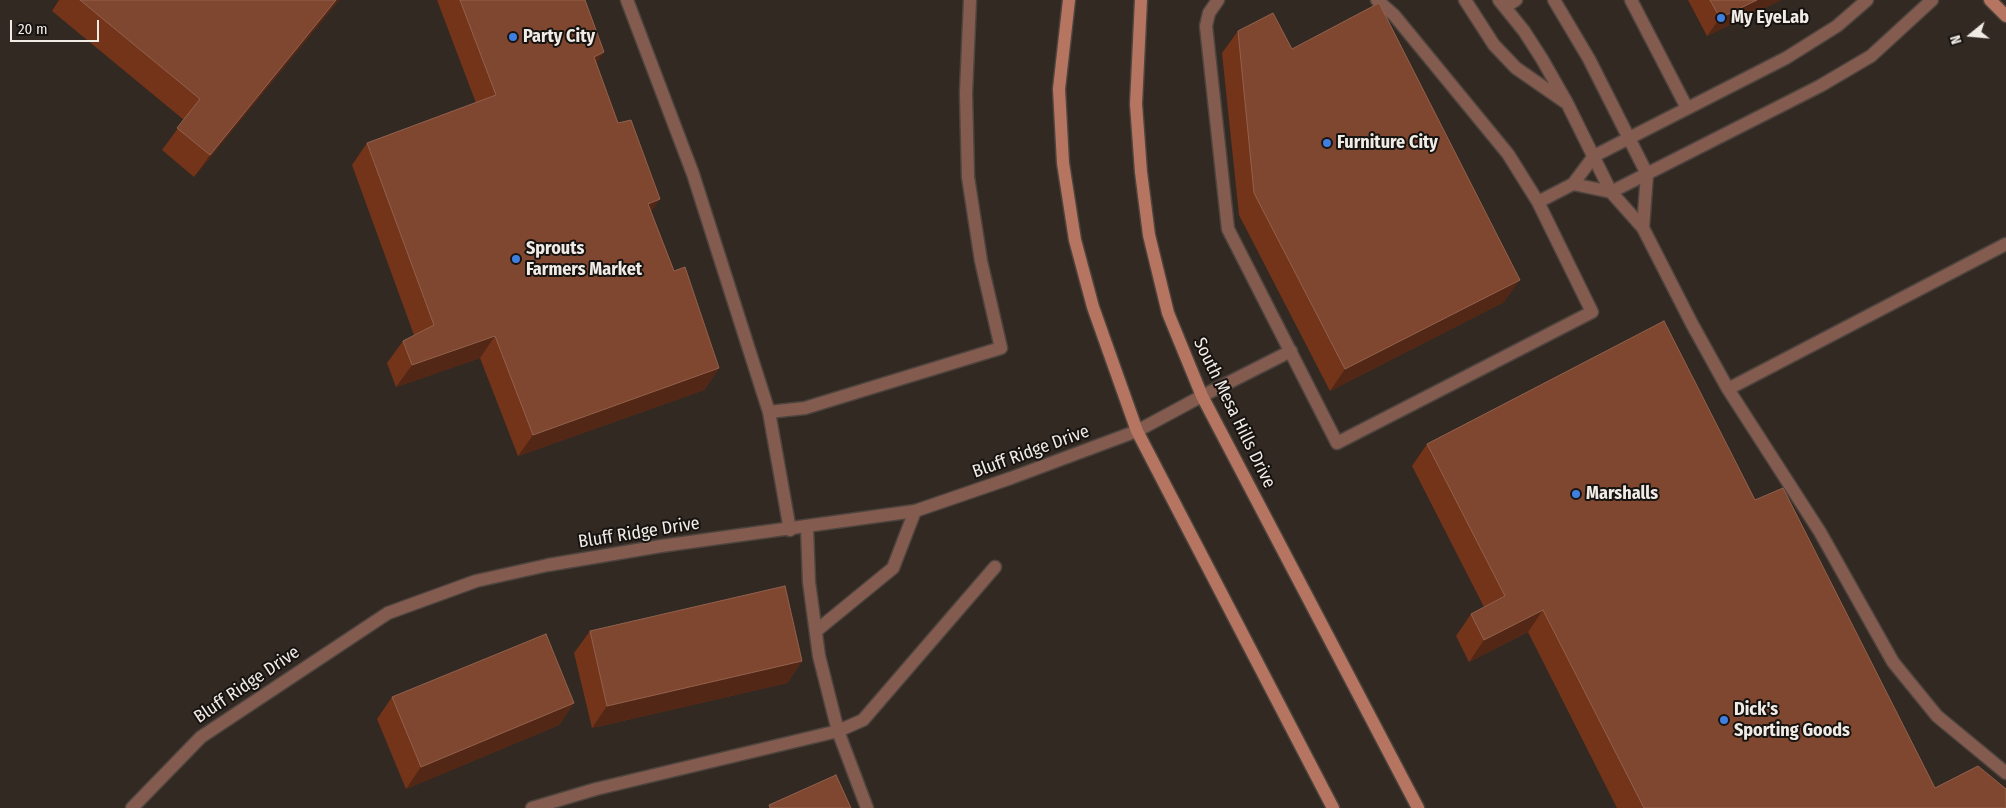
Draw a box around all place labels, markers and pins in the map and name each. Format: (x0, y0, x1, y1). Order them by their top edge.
place label: My EyeLab (1731, 7, 1809, 29)
marker: My EyeLab (1715, 12, 1727, 24)
place label: Party City (523, 26, 595, 48)
marker: Party City (507, 31, 519, 43)
place label: Furniture City (1337, 132, 1438, 154)
marker: Furniture City (1321, 137, 1333, 149)
place label: Sprouts Farmers Market (526, 238, 642, 280)
marker: Sprouts Farmers Market (510, 253, 522, 265)
place label: Marshalls (1586, 483, 1658, 505)
marker: Marshalls (1570, 488, 1582, 500)
place label: Dick's Sporting Goods (1734, 699, 1850, 742)
marker: Dick's Sporting Goods (1718, 714, 1730, 726)

